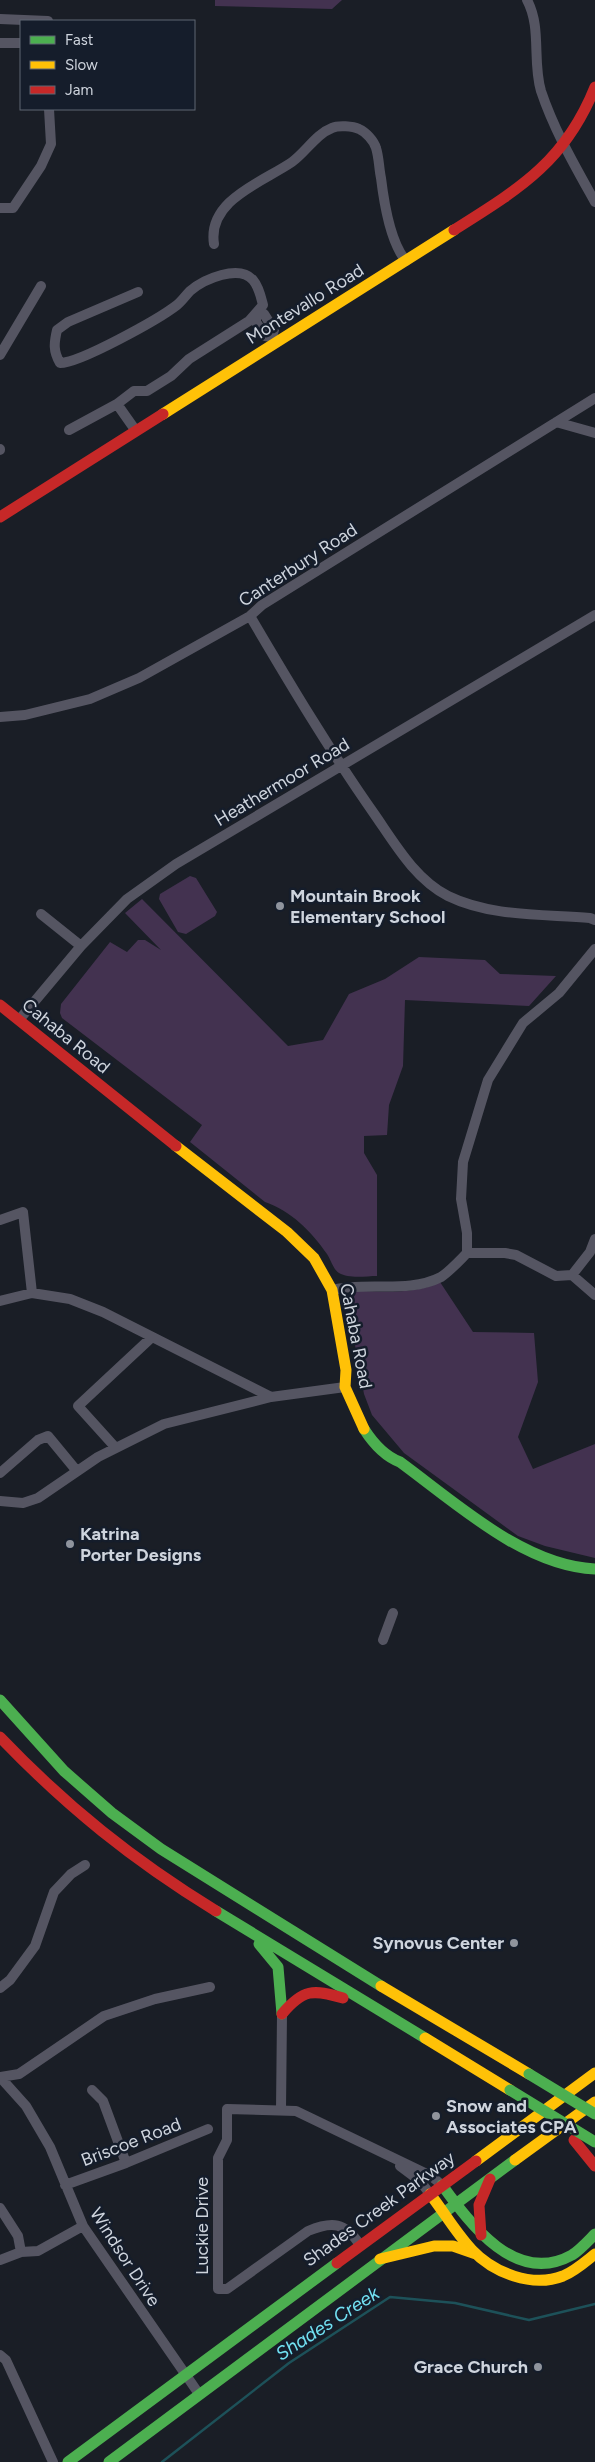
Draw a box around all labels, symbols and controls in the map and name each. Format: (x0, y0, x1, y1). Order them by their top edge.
legend (20, 20, 195, 110)
text: Fast (65, 31, 94, 49)
text: Slow (65, 56, 98, 74)
text: Jam (65, 81, 93, 99)
street label: Montevallo Road (242, 259, 368, 349)
street label: Canterbury Road (235, 518, 361, 612)
street label: Heathermoor Road (211, 733, 353, 831)
place label: Mountain Brook Elementary School (290, 885, 445, 928)
marker: Mountain Brook Elementary School (274, 900, 286, 912)
street label: Cahaba Road (18, 994, 114, 1078)
street label: Cahaba Road (335, 1281, 377, 1391)
place label: Katrina Porter Designs (80, 1523, 202, 1566)
marker: Katrina Porter Designs (64, 1538, 76, 1550)
place label: Synovus Center (372, 1932, 504, 1954)
marker: Synovus Center (508, 1937, 520, 1949)
place label: Snow and Associates CPA (446, 2095, 577, 2138)
marker: Snow and Associates CPA (430, 2110, 442, 2122)
street label: Briscoe Road (78, 2113, 184, 2171)
street label: Shades Creek Parkway (299, 2146, 460, 2271)
street label: Luckie Drive (191, 2177, 213, 2275)
street label: Windsor Drive (85, 2204, 165, 2311)
water label: Shades Creek (271, 2281, 384, 2365)
place label: Grace Church (414, 2356, 528, 2378)
marker: Grace Church (532, 2361, 544, 2373)

